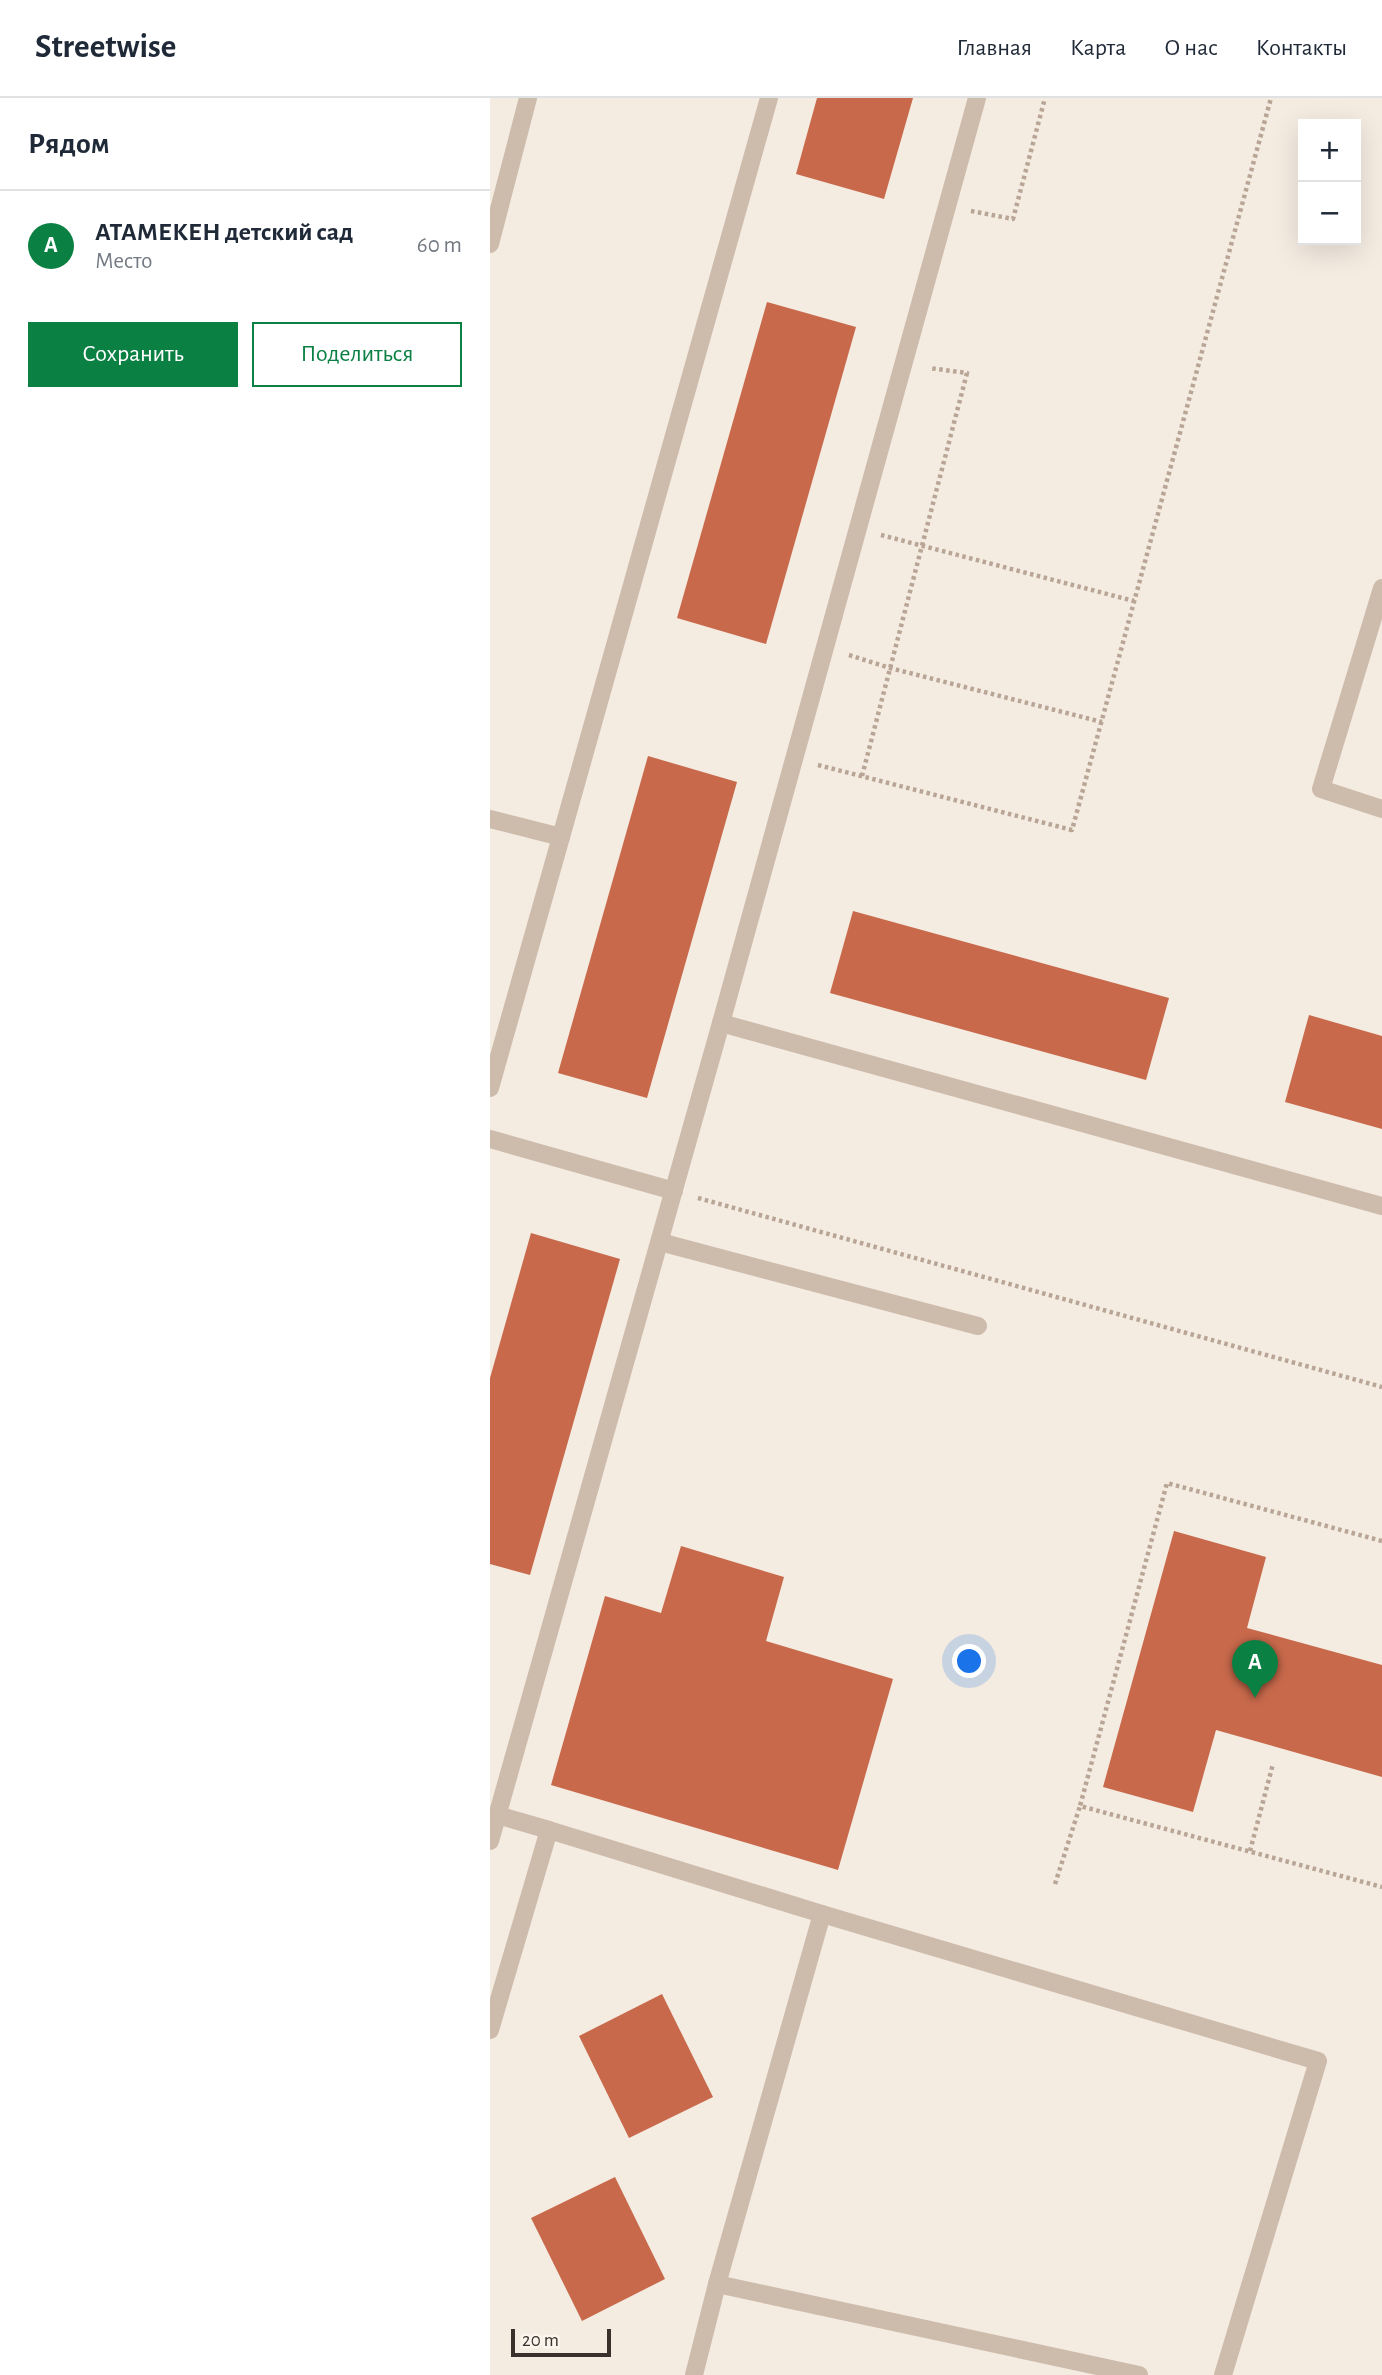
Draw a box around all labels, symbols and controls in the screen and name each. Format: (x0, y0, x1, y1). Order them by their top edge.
text: Streetwise (35, 31, 176, 64)
text: Главная (957, 36, 1032, 60)
text: Карта (1070, 36, 1126, 60)
text: О нас (1164, 36, 1218, 60)
text: Контакты (1256, 36, 1347, 60)
map controls (1298, 119, 1361, 245)
button: + (1298, 119, 1361, 182)
text: Рядом (28, 129, 110, 159)
button: − (1298, 182, 1361, 245)
text: АТАМЕКЕН детский сад (95, 219, 353, 245)
text: A (44, 234, 58, 257)
text: 60 m (417, 234, 462, 257)
text: Место (95, 250, 152, 273)
button: Сохранить (28, 322, 238, 387)
button: Поделиться (252, 322, 462, 387)
pin: A (1232, 1640, 1278, 1698)
your location (952, 1644, 986, 1678)
scale bar (511, 2326, 611, 2358)
text: 20 m (522, 2331, 559, 2350)

